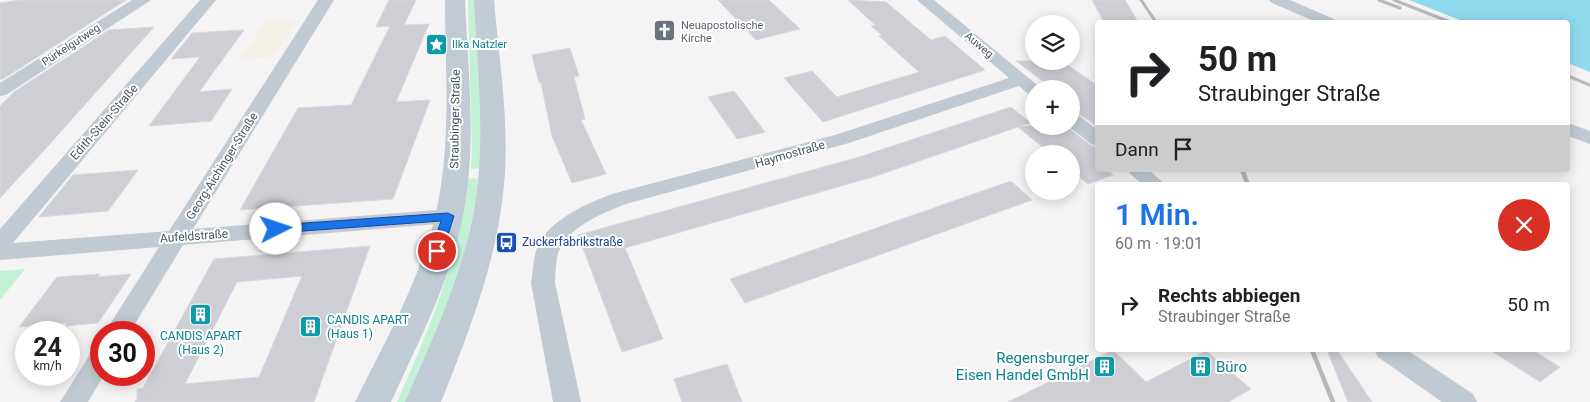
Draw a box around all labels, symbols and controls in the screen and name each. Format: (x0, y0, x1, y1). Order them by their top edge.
map controls (1025, 15, 1080, 200)
button: layers (1025, 15, 1080, 70)
church icon: Neuapostolische Kirche (653, 19, 677, 43)
place label: Neuapostolische Kirche (681, 19, 763, 45)
street label: Pürkelgutweg (39, 21, 103, 69)
street label: Auweg (962, 29, 996, 61)
place icon: Ilka Natzler (424, 32, 448, 56)
place label: Ilka Natzler (452, 38, 507, 51)
text: 50 m (1198, 39, 1277, 80)
icon: right (1115, 40, 1180, 105)
street label: Straubinger Straße (447, 69, 463, 169)
button: + (1025, 80, 1080, 135)
street label: Edith-Stein-Straße (67, 81, 141, 163)
text: Straubinger Straße (1198, 81, 1380, 106)
street label: Georg-Aichinger-Straße (183, 110, 261, 222)
icon: arrive (1169, 135, 1197, 163)
street label: Haymostraße (753, 137, 827, 171)
text: Dann (1115, 138, 1159, 161)
button: − (1025, 145, 1080, 200)
text: 1 Min. (1115, 197, 1199, 232)
button: close (1498, 199, 1550, 251)
position arrow (249, 202, 301, 254)
street label: Aufeldstraße (159, 227, 229, 245)
pin (416, 230, 458, 272)
bus stop icon: Zuckerfabrikstraße (494, 230, 518, 254)
text: 60 m · 19:01 (1115, 234, 1203, 253)
place label: Zuckerfabrikstraße (522, 235, 623, 249)
icon: arrive (423, 237, 451, 265)
text: Rechts abbiegen (1158, 284, 1300, 307)
icon: right (1115, 291, 1143, 319)
text: 50 m (1507, 293, 1550, 316)
building icon: CANDIS APART (Haus 2) (189, 303, 213, 327)
text: Straubinger Straße (1158, 307, 1290, 326)
place label: CANDIS APART (Haus 1) (327, 313, 409, 341)
building icon: CANDIS APART (Haus 1) (299, 315, 323, 339)
speed limit sign: 30 (90, 321, 155, 386)
place label: CANDIS APART (Haus 2) (160, 329, 242, 357)
text: 24 (33, 333, 62, 362)
place label: Regensburger Eisen Handel GmbH (956, 349, 1089, 384)
building icon: Regensburger Eisen Handel GmbH (1093, 355, 1117, 379)
building icon: Büro (1188, 355, 1212, 379)
place label: Büro (1216, 358, 1247, 376)
text: km/h (33, 359, 62, 373)

